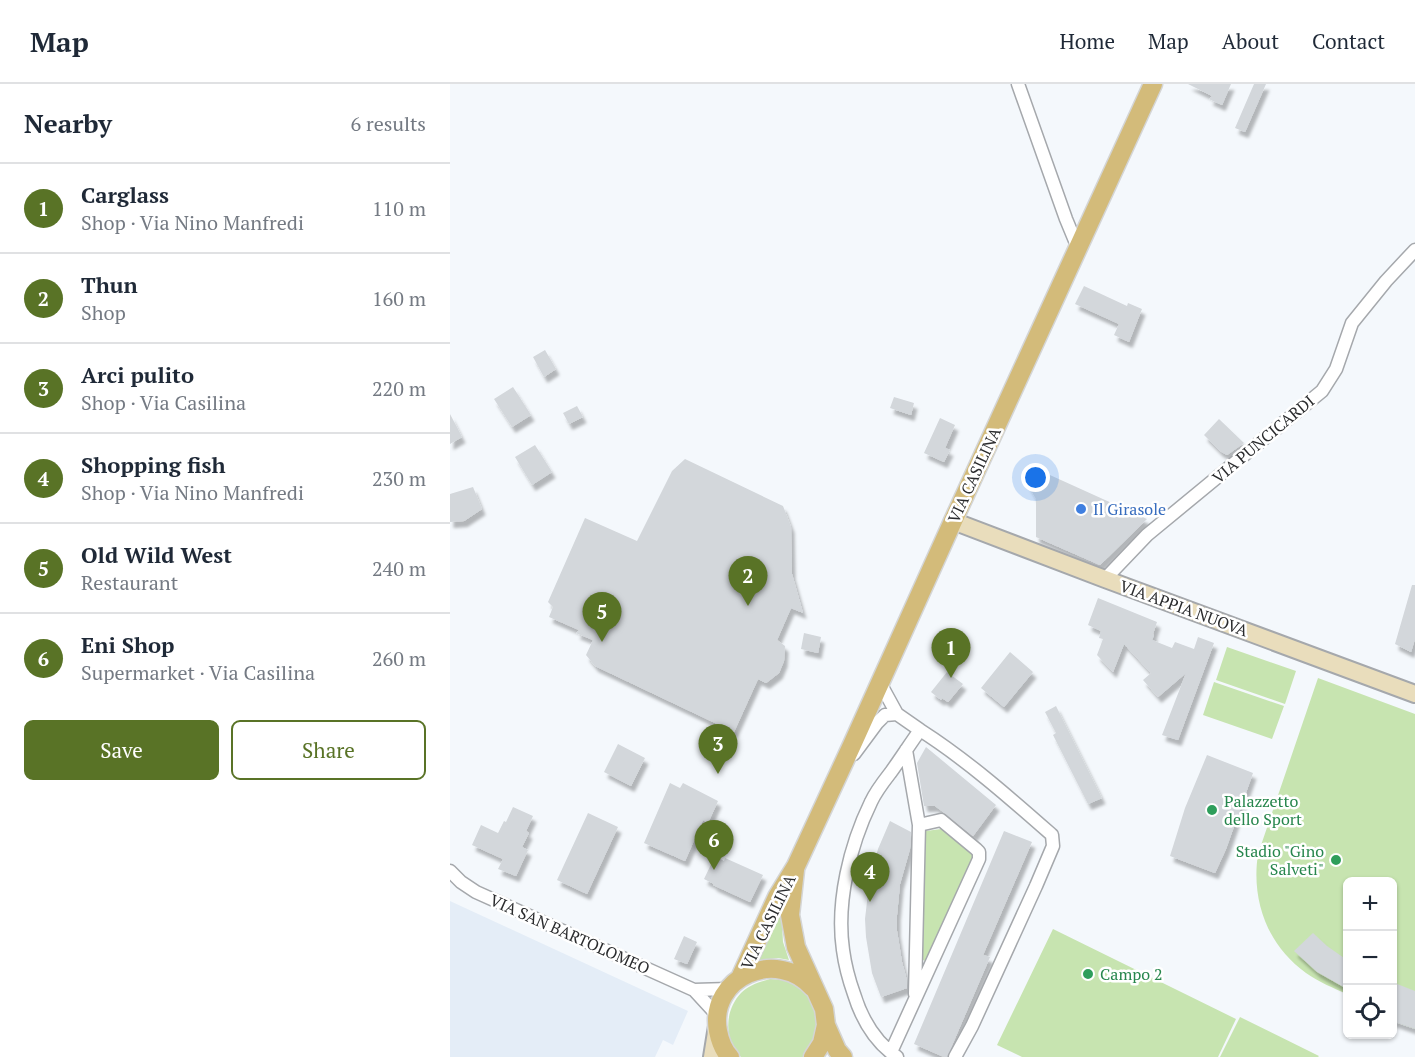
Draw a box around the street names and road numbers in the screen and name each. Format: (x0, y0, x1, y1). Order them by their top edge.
street label: VIA PUNCICARDI (1207, 390, 1319, 488)
street label: VIA CASILINA (942, 424, 1006, 526)
street label: VIA APPIA NUOVA (1117, 575, 1251, 641)
street label: VIA CASILINA (735, 871, 801, 973)
street label: VIA SAN BARTOLOMEO (487, 889, 653, 979)

